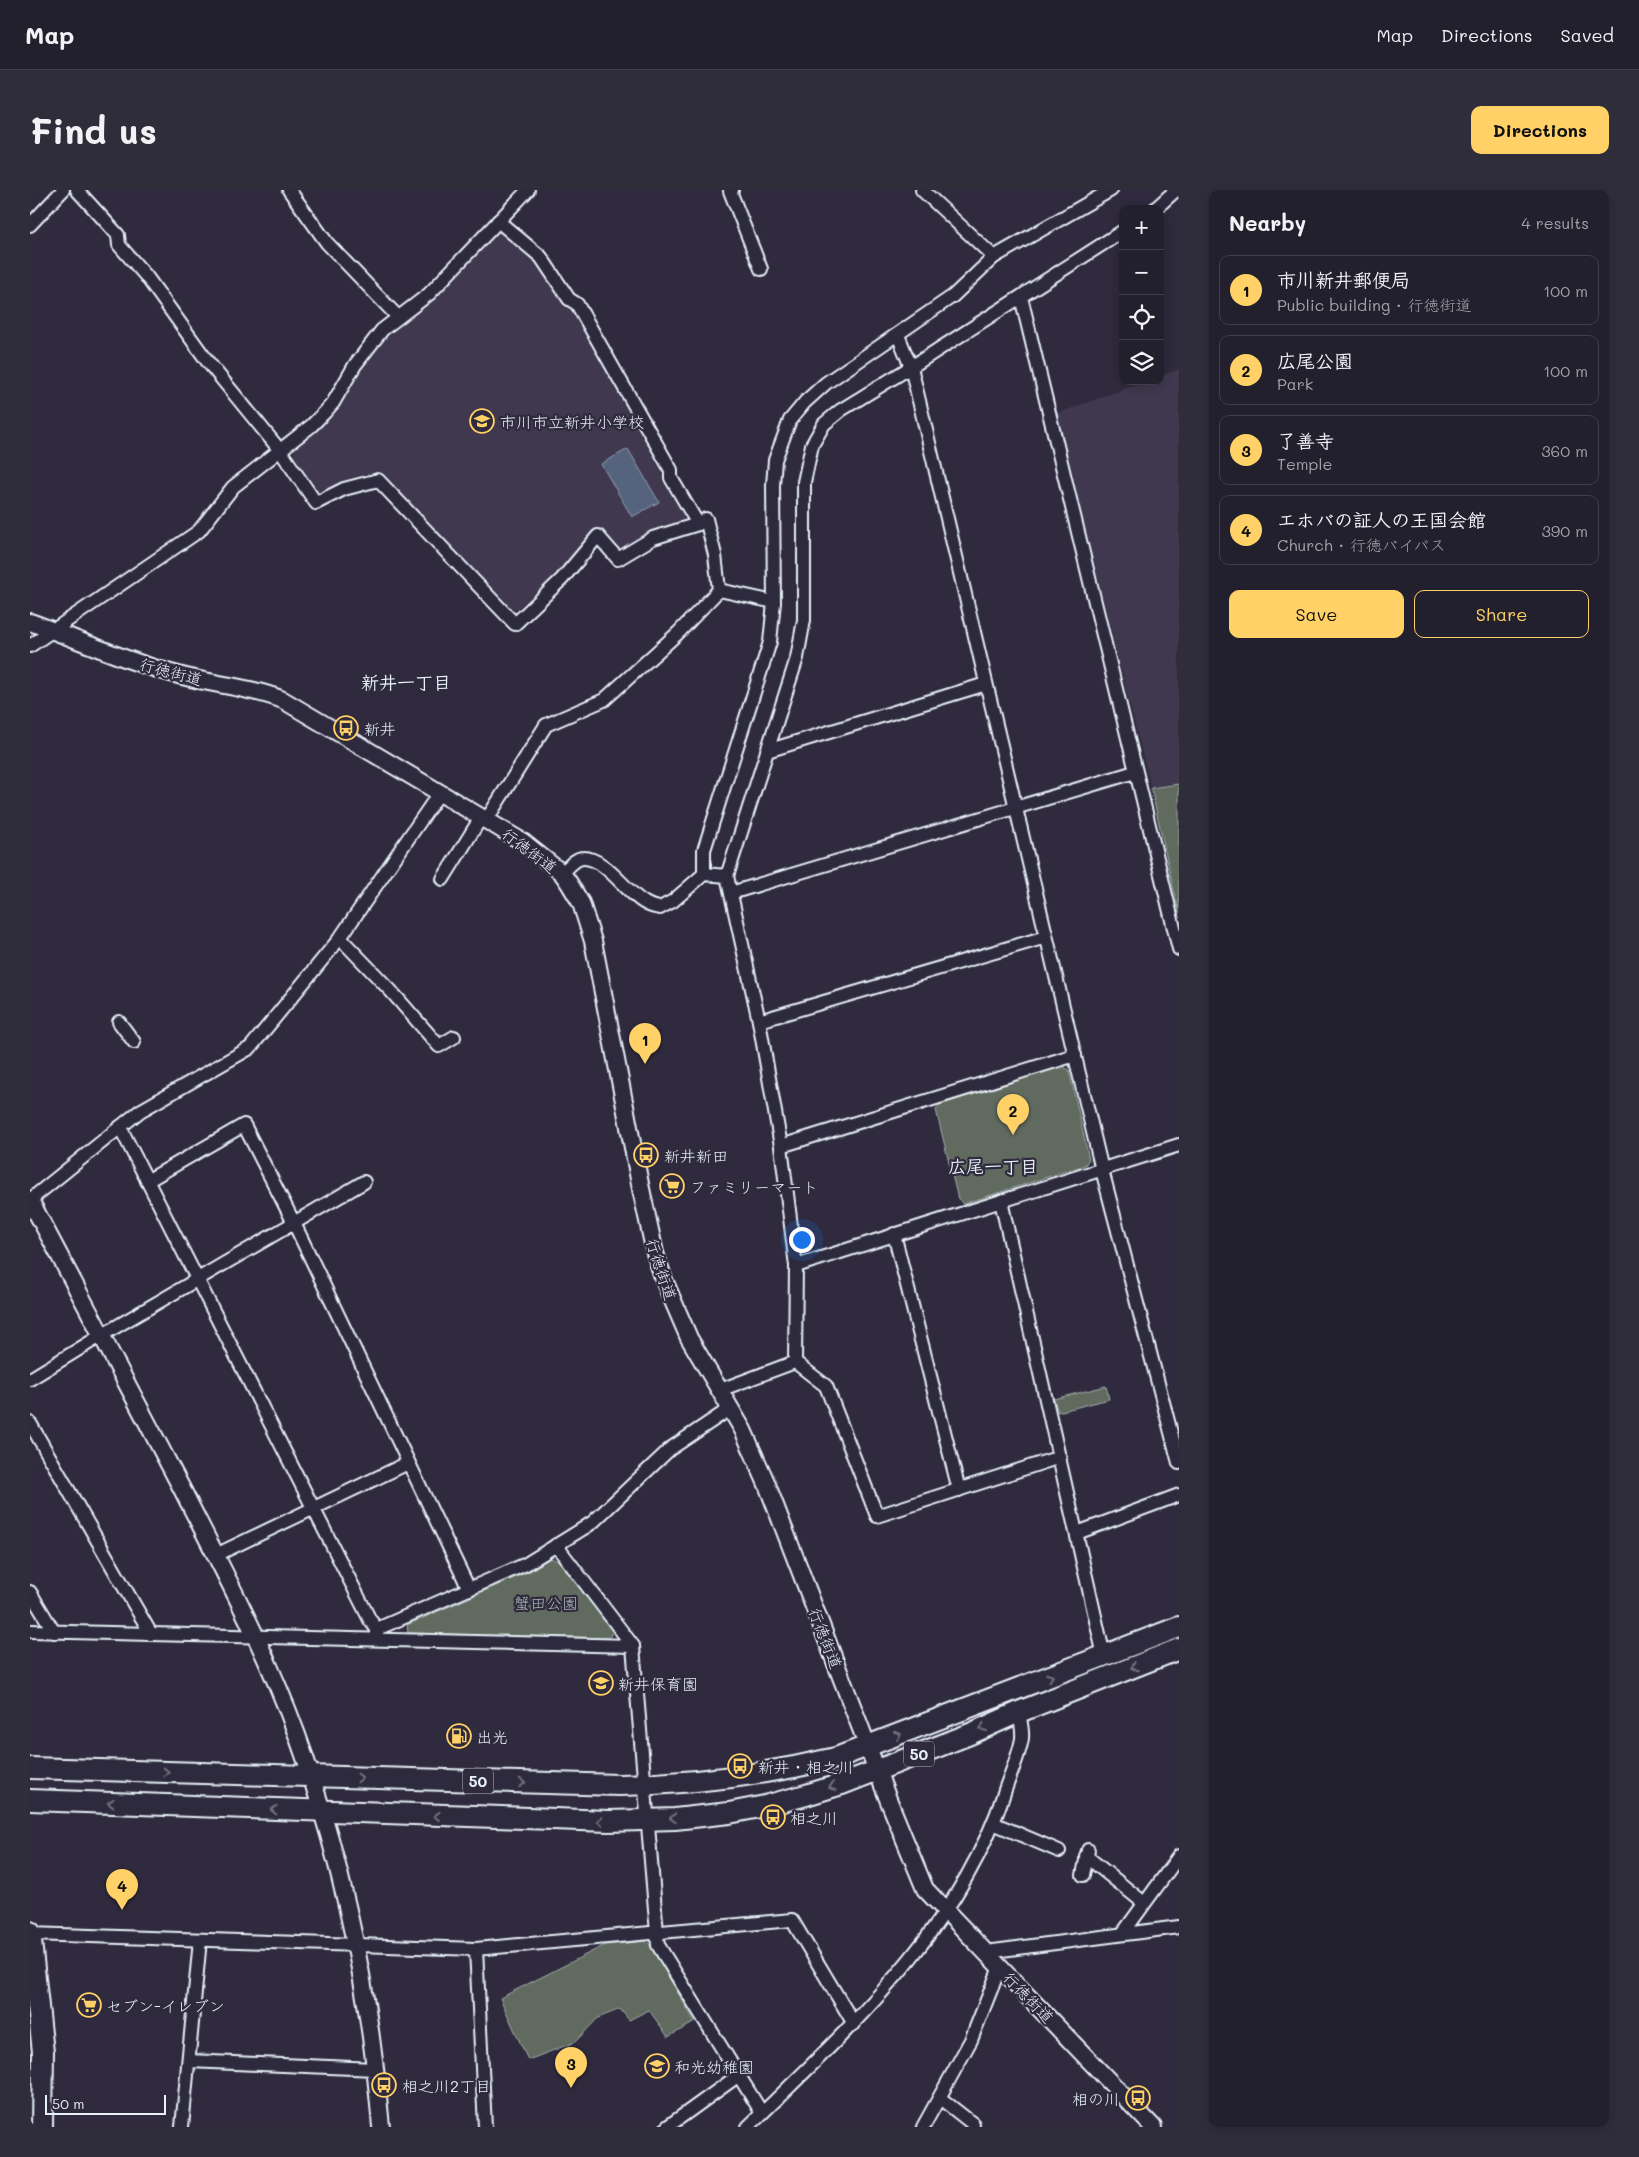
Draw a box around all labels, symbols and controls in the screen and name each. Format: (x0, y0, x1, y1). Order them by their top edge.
text: Map (25, 19, 74, 50)
text: Map (1376, 23, 1413, 47)
text: Directions (1441, 23, 1533, 47)
text: Saved (1561, 23, 1614, 47)
button: Directions (1471, 106, 1609, 154)
text: Find us (30, 107, 157, 153)
map controls (1119, 205, 1164, 385)
button: + (1119, 205, 1164, 250)
text: Nearby (1229, 209, 1306, 236)
text: 4 results (1521, 212, 1589, 233)
button: − (1119, 250, 1164, 295)
text: 市川新井郵便局 (1277, 267, 1410, 292)
text: 1 (1242, 280, 1250, 301)
text: 100 m (1543, 280, 1588, 301)
text: Public building · 行徳街道 (1277, 294, 1471, 315)
button: locate (1119, 295, 1164, 340)
button: layers (1119, 340, 1164, 385)
text: 広尾公園 (1277, 348, 1353, 373)
text: 2 (1242, 360, 1250, 381)
text: 100 m (1543, 360, 1588, 381)
text: Park (1277, 373, 1313, 394)
school or university icon: 市川市立新井小学校 (469, 408, 495, 434)
place label: 市川市立新井小学校 (500, 411, 644, 432)
text: 了善寺 (1277, 428, 1334, 453)
text: 3 (1241, 440, 1251, 461)
text: 360 m (1541, 440, 1588, 461)
text: Temple (1277, 453, 1332, 474)
text: エホバの証人の王国会館 (1277, 507, 1486, 532)
text: 4 (1241, 520, 1251, 541)
text: 390 m (1541, 520, 1588, 541)
text: Church · 行徳バイパス (1277, 534, 1446, 555)
button: Save (1229, 590, 1404, 638)
button: Share (1414, 590, 1589, 638)
street label: 行徳街道 (137, 653, 205, 689)
district label: 新井一丁目 (361, 670, 451, 694)
bus stop icon: 新井 (333, 715, 359, 741)
place label: 新井 (364, 718, 396, 739)
street label: 行徳街道 (498, 822, 562, 878)
pin: 1 (629, 1023, 661, 1064)
pin: 2 (997, 1094, 1029, 1135)
bus stop icon: 新井新田 (633, 1142, 659, 1168)
place label: 新井新田 (664, 1145, 728, 1166)
district label: 広尾一丁目 (948, 1154, 1038, 1178)
supermarket icon: ファミリーマート (659, 1173, 685, 1199)
place label: ファミリーマート (690, 1176, 818, 1197)
your location (789, 1227, 815, 1253)
street label: 行徳街道 (642, 1235, 682, 1303)
park label: 蟹田公園 (514, 1592, 578, 1613)
street label: 行徳街道 (805, 1604, 847, 1672)
one-way arrow (1130, 1661, 1138, 1671)
school or university icon: 新井保育園 (588, 1670, 614, 1696)
place label: 新井保育園 (618, 1673, 698, 1694)
one-way arrow (1045, 1673, 1054, 1683)
one-way arrow (979, 1722, 988, 1733)
fuel station icon: 出光 (446, 1723, 472, 1749)
place label: 出光 (476, 1726, 508, 1747)
one-way arrow (894, 1731, 902, 1741)
road number: 50 (904, 1742, 934, 1766)
bus stop icon: 新井・相之川 (727, 1753, 753, 1779)
place label: 新井・相之川 (758, 1756, 854, 1777)
one-way arrow (162, 1767, 170, 1777)
road number: 50 (463, 1768, 493, 1794)
one-way arrow (356, 1773, 364, 1783)
one-way arrow (518, 1777, 526, 1788)
one-way arrow (828, 1781, 836, 1791)
one-way arrow (107, 1798, 115, 1809)
bus stop icon: 相之川 (760, 1804, 786, 1830)
one-way arrow (269, 1805, 277, 1815)
place label: 相之川 (790, 1807, 838, 1828)
one-way arrow (433, 1810, 441, 1821)
one-way arrow (669, 1813, 677, 1824)
one-way arrow (595, 1815, 603, 1826)
pin: 4 (106, 1869, 138, 1910)
street label: 行徳街道 (999, 1967, 1059, 2027)
supermarket icon: セブン-イレブン (76, 1992, 102, 2018)
place label: セブン-イレブン (106, 1995, 225, 2016)
pin: 3 (555, 2047, 587, 2088)
school or university icon: 和光幼稚園 (644, 2053, 670, 2079)
place label: 和光幼稚園 (674, 2056, 754, 2077)
bus stop icon: 相之川2丁目 (371, 2072, 397, 2098)
place label: 相之川2丁目 (402, 2075, 491, 2096)
bus stop icon: 相の川 (1125, 2085, 1151, 2111)
place label: 相の川 (1072, 2088, 1120, 2109)
scale bar (45, 2092, 166, 2115)
text: 50 m (52, 2094, 84, 2113)

